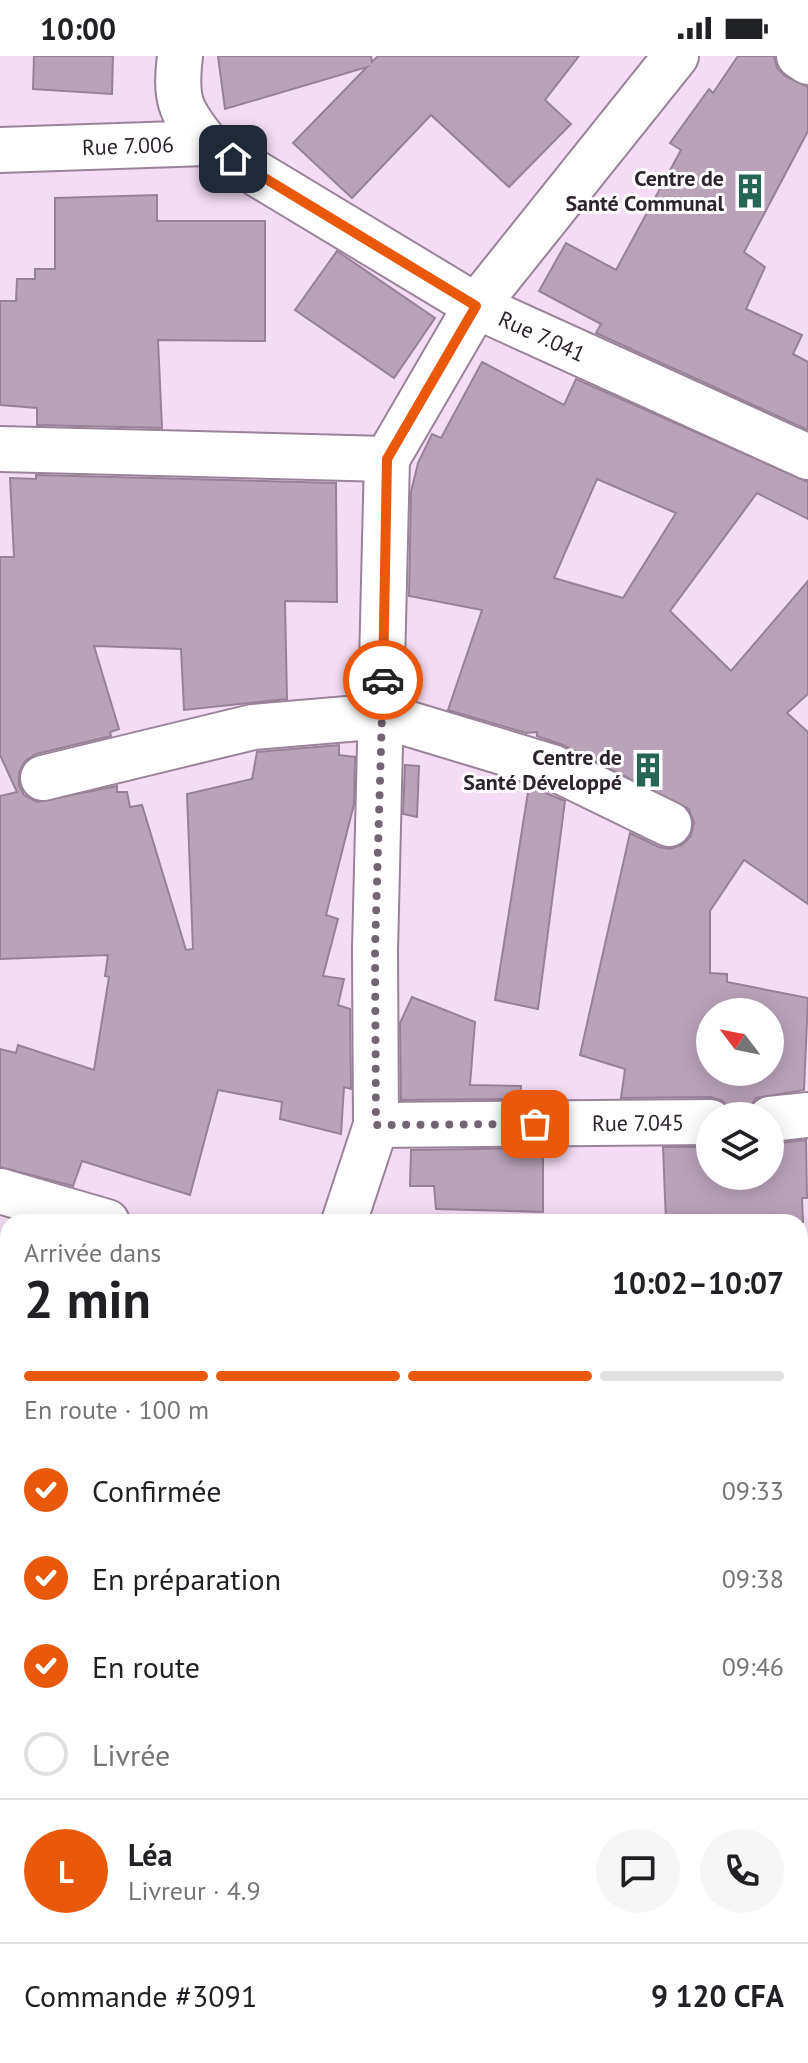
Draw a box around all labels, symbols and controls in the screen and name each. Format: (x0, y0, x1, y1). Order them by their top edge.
text: 10:00 (40, 9, 116, 48)
pin (199, 125, 267, 193)
street label: Rue 7.006 (81, 130, 174, 161)
icon: home (211, 137, 255, 181)
place label: Centre de Santé Communal (565, 164, 725, 217)
building icon: Centre de Santé Communal (731, 172, 769, 210)
street label: Rue 7.041 (494, 304, 590, 368)
courier (343, 640, 423, 720)
icon: car (361, 658, 405, 702)
place label: Centre de Santé Développé (463, 743, 622, 796)
building icon: Centre de Santé Développé (629, 751, 667, 789)
north arrow (696, 998, 784, 1086)
map controls (696, 998, 784, 1190)
pin (501, 1090, 569, 1158)
icon: bag (513, 1102, 557, 1146)
button: layers (696, 1102, 784, 1190)
street label: Rue 7.045 (592, 1108, 684, 1137)
text: Arrivée dans (24, 1236, 161, 1269)
text: 10:02–10:07 (612, 1263, 784, 1302)
text: 2 min (24, 1265, 151, 1332)
text: En route · 100 m (24, 1393, 209, 1426)
icon: check (24, 1468, 68, 1512)
text: Confirmée (92, 1471, 221, 1510)
text: 09:33 (722, 1474, 784, 1507)
icon: check (24, 1556, 68, 1600)
text: En préparation (92, 1559, 281, 1598)
text: 09:38 (722, 1562, 784, 1595)
icon: check (24, 1644, 68, 1688)
text: En route (92, 1647, 200, 1686)
text: 09:46 (722, 1650, 784, 1683)
text: Livrée (92, 1735, 170, 1774)
button: chat (596, 1829, 680, 1913)
button: phone (700, 1829, 784, 1913)
text: Léa (128, 1835, 173, 1874)
text: L (58, 1852, 74, 1891)
text: Livreur · 4.9 (128, 1874, 261, 1907)
text: Commande #3091 (24, 1976, 257, 2015)
text: 9 120 CFA (651, 1976, 784, 2015)

